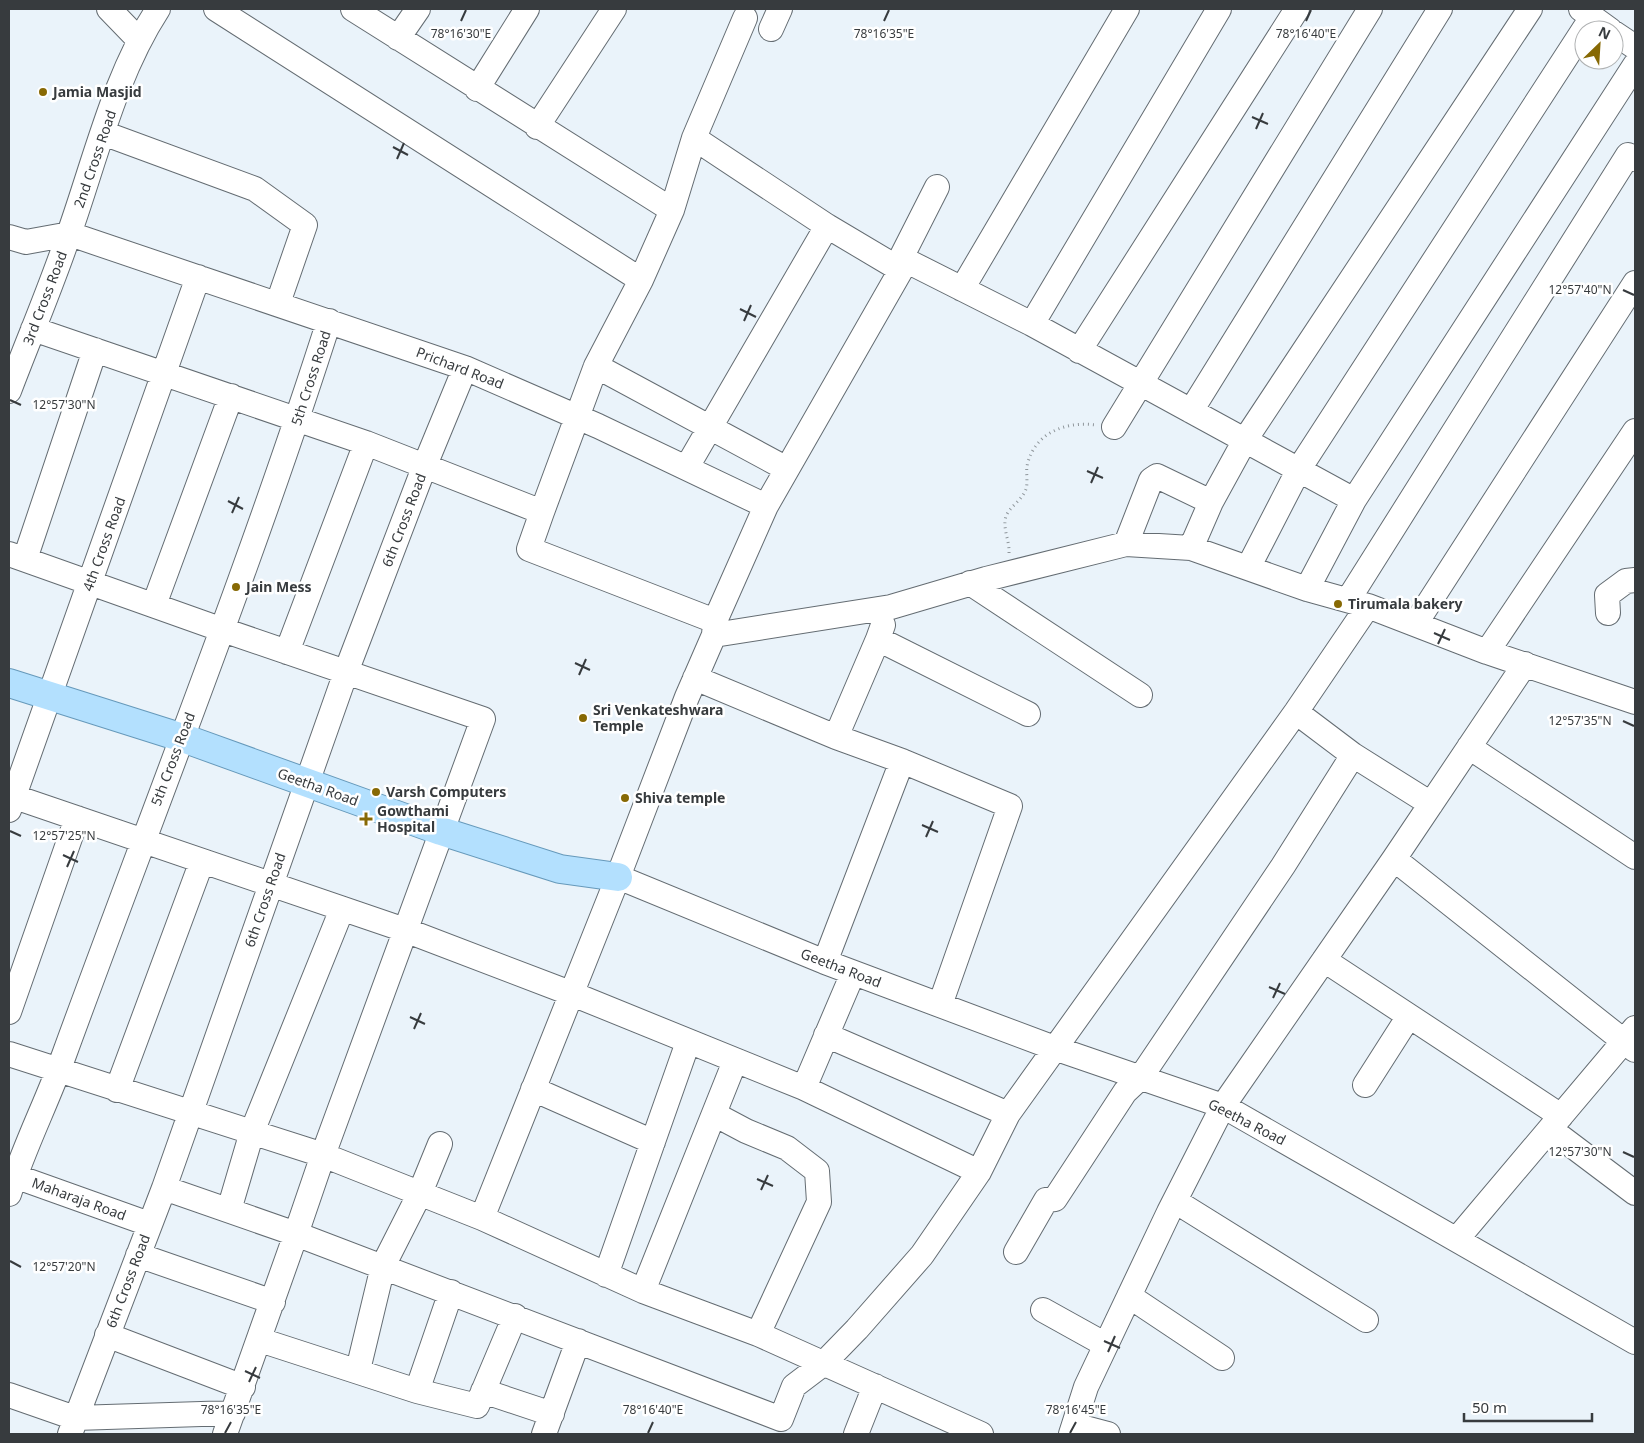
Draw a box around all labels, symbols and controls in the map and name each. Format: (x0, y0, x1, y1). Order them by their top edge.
north arrow (1574, 20, 1624, 70)
text: N (1596, 22, 1614, 44)
text: 78°16'30"E (431, 25, 491, 42)
text: 78°16'35"E (854, 25, 914, 42)
text: 78°16'40"E (1276, 25, 1336, 42)
place label: Jamia Masjid (51, 82, 142, 101)
marker: Jamia Masjid (37, 86, 49, 98)
street label: 2nd Cross Road (69, 107, 120, 210)
street label: 3rd Cross Road (18, 248, 71, 348)
text: 12°57'40"N (1548, 281, 1612, 298)
street label: 5th Cross Road (286, 328, 335, 428)
street label: Prichard Road (414, 342, 507, 393)
text: 12°57'30"N (32, 396, 96, 413)
street label: 6th Cross Road (377, 470, 430, 569)
street label: 4th Cross Road (78, 494, 129, 594)
place label: Jain Mess (244, 577, 312, 596)
marker: Jain Mess (230, 581, 242, 593)
place label: Tirumala bakery (1348, 594, 1462, 613)
marker: Tirumala bakery (1332, 598, 1344, 610)
place label: Sri Venkateshwara Temple (593, 700, 723, 735)
street label: 5th Cross Road (146, 709, 199, 808)
marker: Sri Venkateshwara Temple (577, 712, 589, 724)
text: 12°57'35"N (1548, 712, 1612, 729)
street label: Geetha Road (275, 763, 361, 810)
place label: Varsh Computers (386, 782, 506, 801)
marker: Varsh Computers (370, 786, 382, 798)
place label: Shiva temple (635, 788, 725, 807)
marker: Shiva temple (619, 792, 631, 804)
place label: Gowthami Hospital (377, 801, 449, 836)
marker: Gowthami Hospital (359, 812, 373, 826)
text: 12°57'25"N (32, 827, 96, 844)
street label: 6th Cross Road (239, 850, 290, 950)
street label: Geetha Road (798, 943, 884, 992)
street label: Geetha Road (1205, 1094, 1289, 1149)
text: 12°57'30"N (1548, 1143, 1612, 1160)
street label: Maharaja Road (29, 1173, 129, 1224)
street label: 6th Cross Road (101, 1231, 154, 1330)
text: 12°57'20"N (32, 1258, 96, 1275)
scale bar (1464, 1390, 1592, 1422)
text: 50 m (1472, 1397, 1507, 1417)
text: 78°16'35"E (201, 1401, 261, 1418)
text: 78°16'40"E (623, 1401, 683, 1418)
text: 78°16'45"E (1046, 1401, 1106, 1418)

